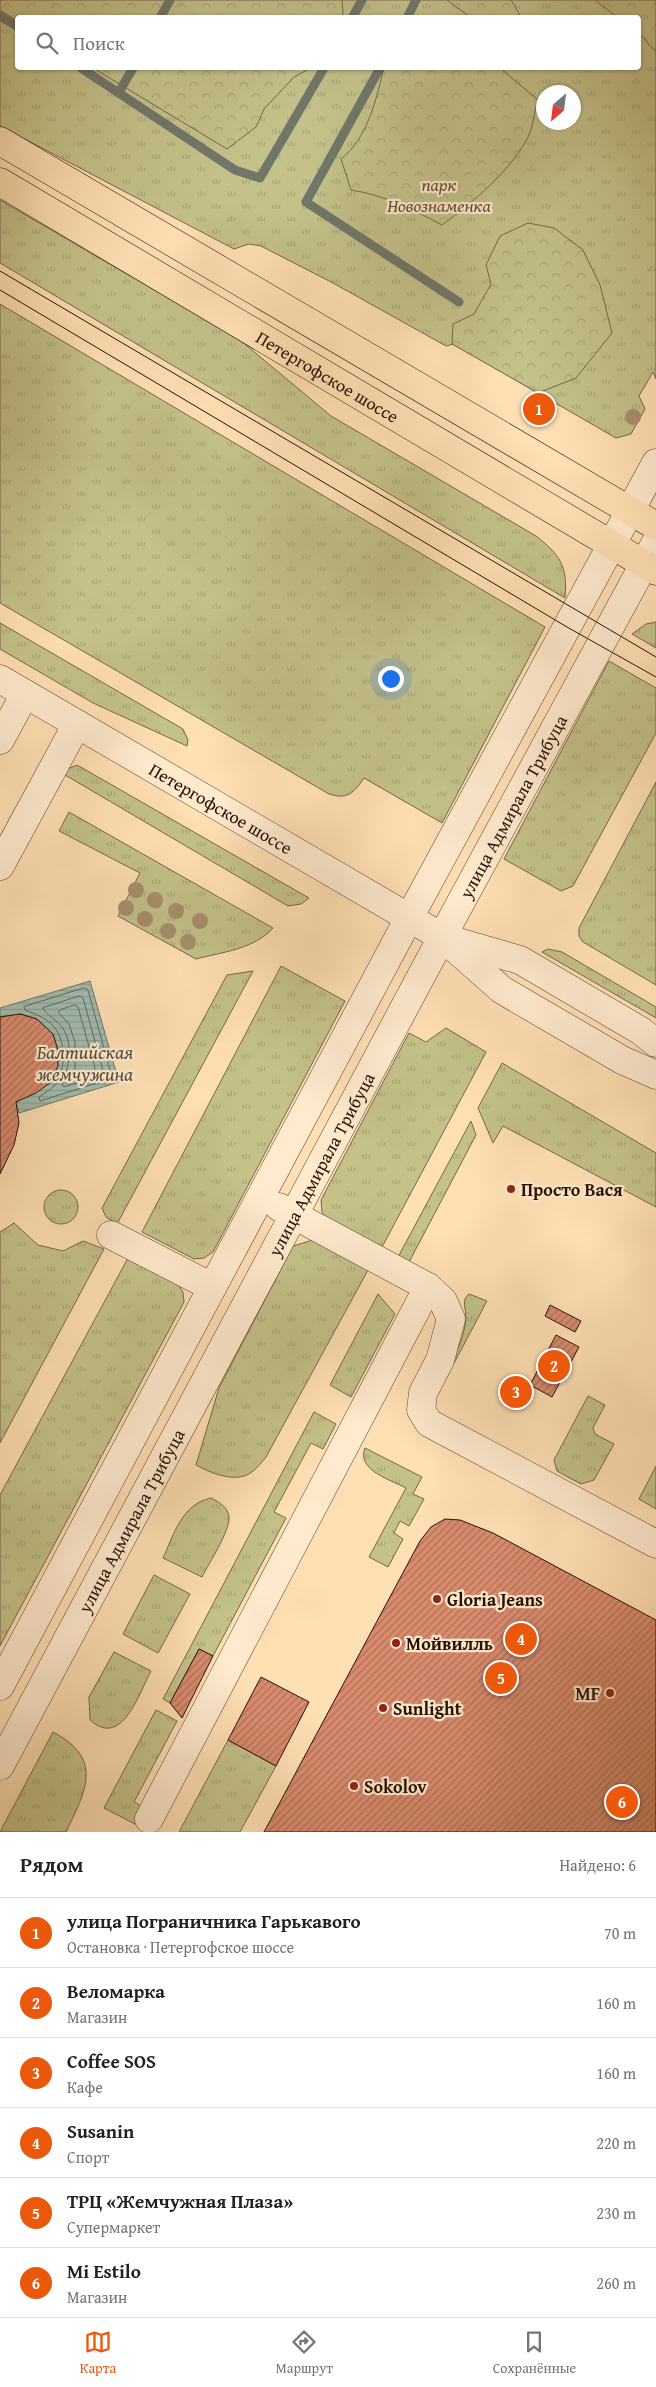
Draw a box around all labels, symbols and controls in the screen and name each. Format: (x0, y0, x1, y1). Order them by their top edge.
search box (15, 15, 641, 70)
icon: search (33, 29, 61, 57)
text: Поиск (73, 29, 125, 57)
north arrow (536, 85, 581, 130)
park label: парк Новознаменка (387, 171, 491, 219)
street label: Петергофское шоссе (251, 323, 404, 429)
pin: 1 (523, 390, 555, 428)
your location (378, 666, 404, 692)
street label: улица Адмирала Трибуца (451, 709, 574, 904)
street label: Петергофское шоссе (144, 756, 298, 861)
water label: Балтийская жемчужина (36, 1038, 133, 1088)
street label: улица Адмирала Трибуца (260, 1067, 381, 1262)
place label: Просто Вася (521, 1176, 623, 1203)
marker: Просто Вася (505, 1183, 517, 1195)
pin: 2 (538, 1347, 570, 1385)
pin: 3 (500, 1373, 532, 1411)
street label: улица Адмирала Трибуца (70, 1423, 191, 1619)
place label: Gloria Jeans (447, 1586, 543, 1613)
marker: Gloria Jeans (431, 1593, 443, 1605)
pin: 4 (505, 1620, 537, 1658)
place label: Мойвилль (406, 1630, 493, 1657)
marker: Мойвилль (390, 1637, 402, 1649)
pin: 5 (485, 1659, 517, 1697)
place label: MF (575, 1680, 600, 1707)
marker: MF (604, 1687, 616, 1699)
place label: Sunlight (393, 1695, 462, 1722)
marker: Sunlight (377, 1702, 389, 1714)
place label: Sokolov (364, 1773, 427, 1800)
marker: Sokolov (348, 1780, 360, 1792)
pin: 6 (606, 1783, 638, 1821)
text: Рядом (20, 1849, 83, 1880)
text: Найдено: 6 (559, 1853, 636, 1877)
text: улица Пограничника Гарькавого (67, 1907, 361, 1935)
text: 1 (32, 1921, 40, 1945)
text: 70 m (604, 1921, 636, 1945)
text: Остановка · Петергофское шоссе (67, 1935, 294, 1959)
text: Веломарка (67, 1977, 165, 2005)
text: 2 (32, 1991, 40, 2015)
text: 160 m (596, 1991, 636, 2015)
text: Магазин (67, 2005, 127, 2029)
text: Coffee SOS (67, 2047, 156, 2075)
text: 3 (32, 2061, 40, 2085)
text: 160 m (596, 2061, 636, 2085)
text: Кафе (67, 2075, 103, 2099)
text: Susanin (67, 2117, 134, 2145)
text: 4 (32, 2131, 40, 2155)
text: 220 m (596, 2131, 636, 2155)
text: Спорт (67, 2145, 109, 2169)
text: ТРЦ «Жемчужная Плаза» (67, 2187, 293, 2215)
text: 5 (32, 2201, 40, 2225)
text: 230 m (596, 2201, 636, 2225)
text: Супермаркет (67, 2215, 160, 2239)
text: Mi Estilo (67, 2257, 141, 2285)
text: 6 (32, 2271, 40, 2295)
text: 260 m (596, 2271, 636, 2295)
text: Магазин (67, 2285, 127, 2309)
tab: Карта (80, 2328, 116, 2378)
tab: Маршрут (276, 2328, 333, 2378)
tab: Сохранённые (493, 2328, 576, 2378)

